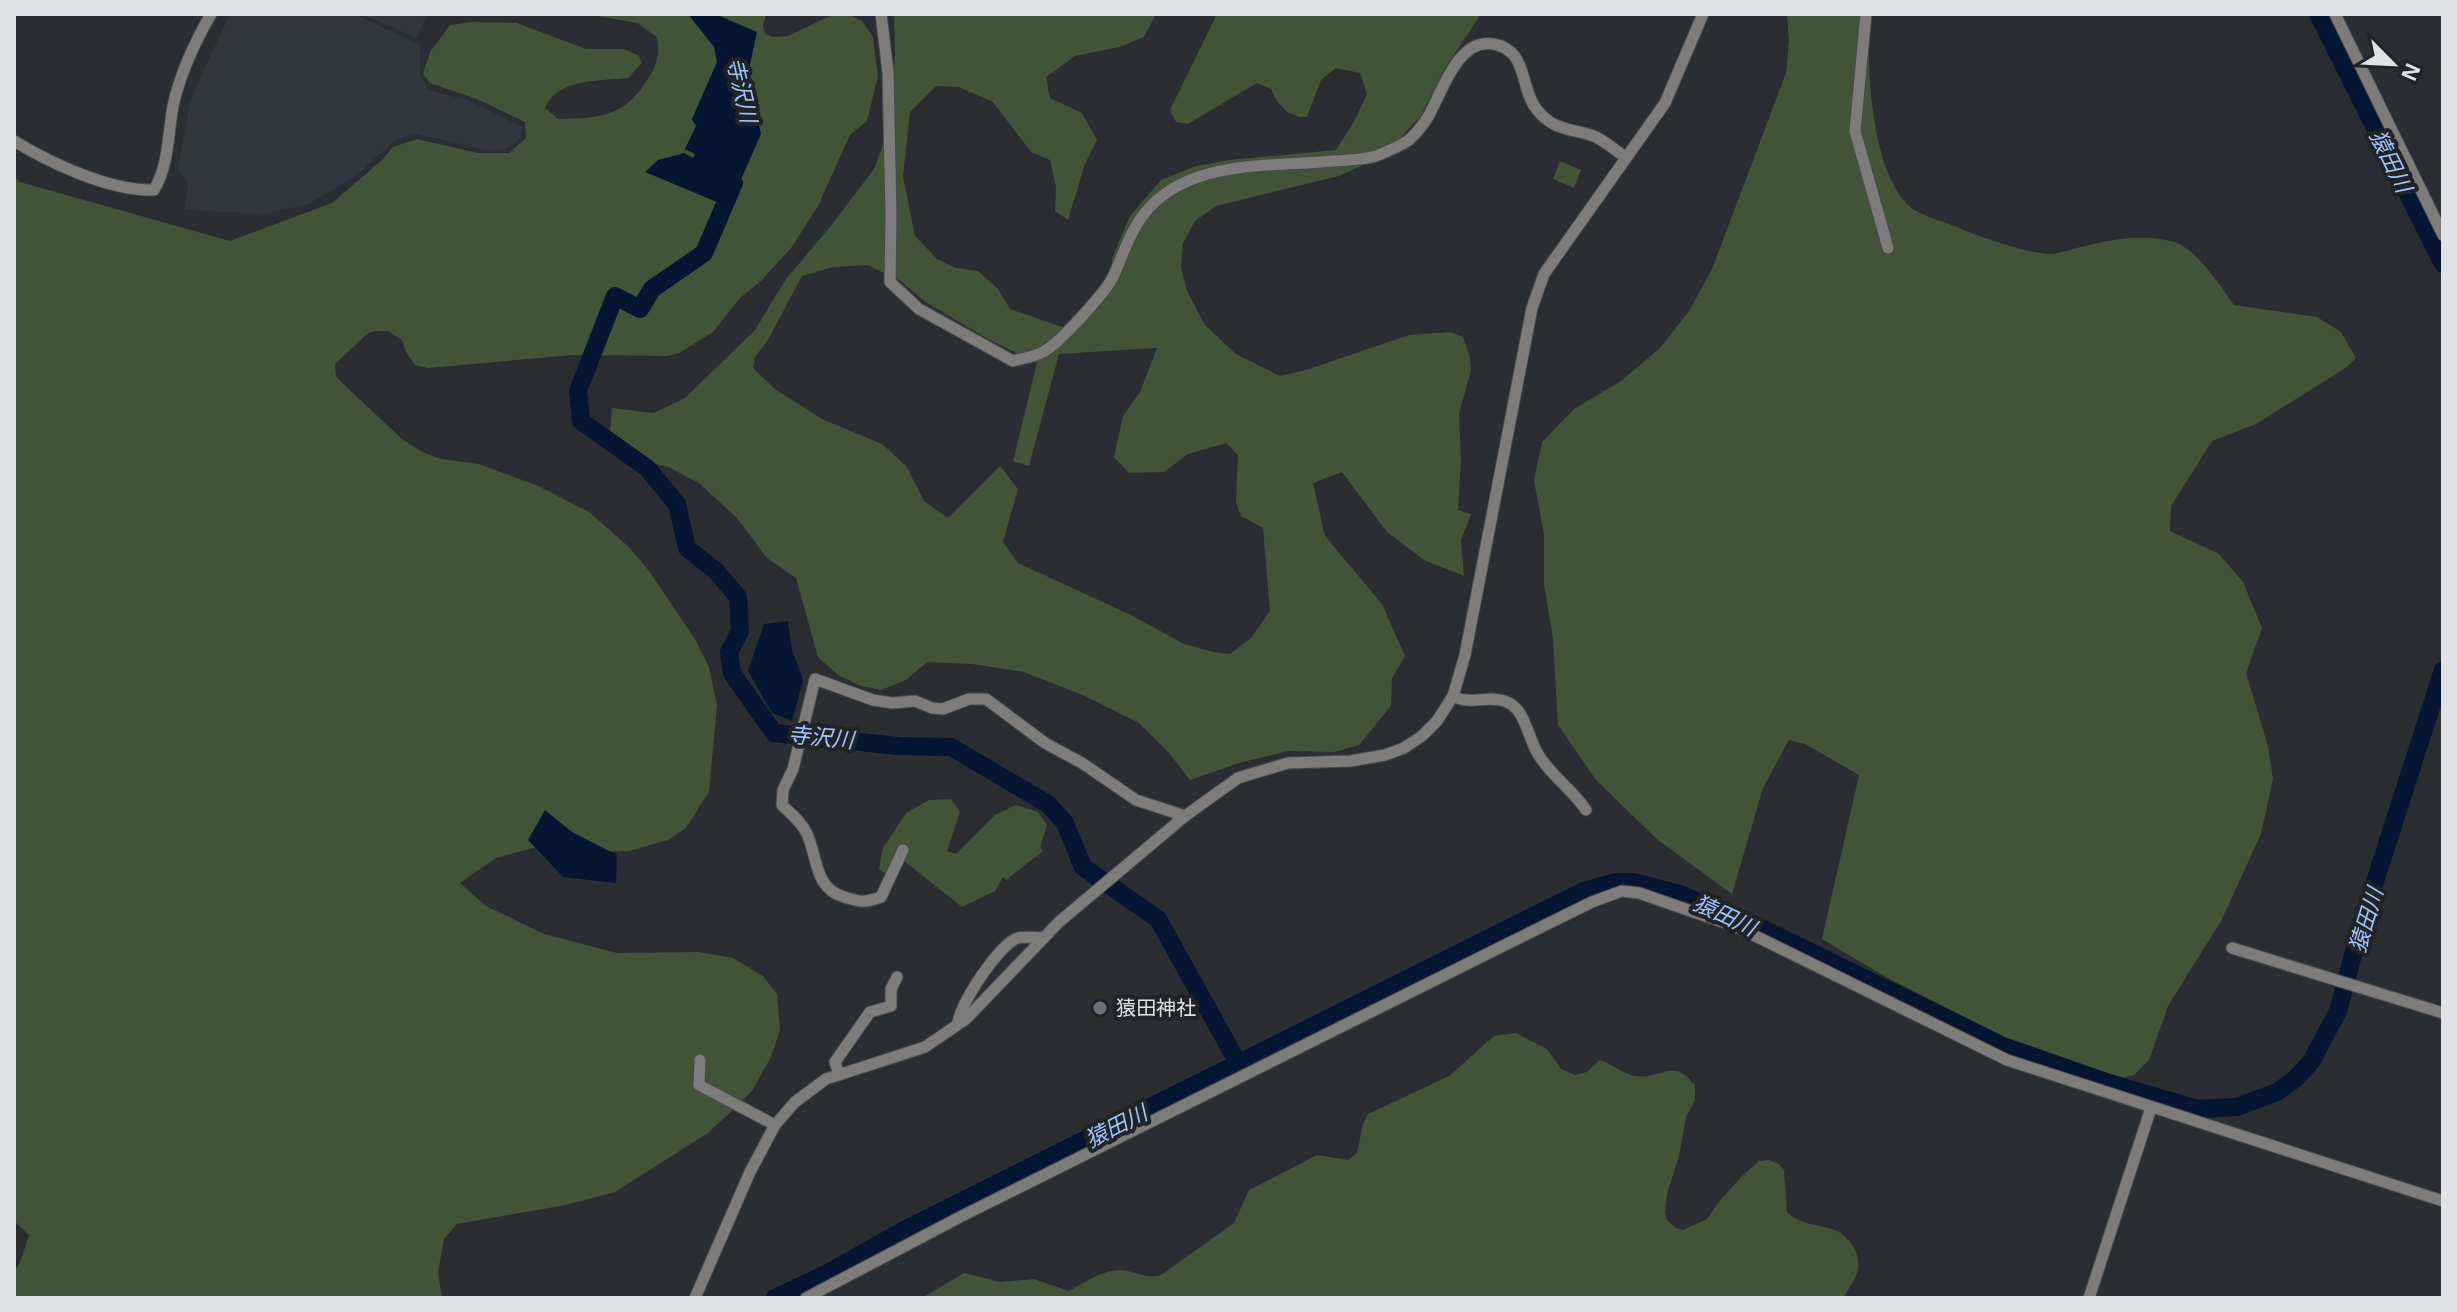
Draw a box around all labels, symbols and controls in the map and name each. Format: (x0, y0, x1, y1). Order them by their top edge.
north arrow (2353, 24, 2433, 104)
water label: 寺沢川 (722, 55, 762, 127)
text: N (2396, 60, 2425, 84)
water label: 猿田川 (2365, 126, 2417, 198)
water label: 寺沢川 (787, 722, 857, 753)
water label: 猿田川 (2345, 883, 2389, 955)
water label: 猿田川 (1690, 890, 1762, 942)
place label: 猿田神社 (1116, 997, 1196, 1019)
marker: 猿田神社 (1091, 999, 1109, 1017)
water label: 猿田川 (1081, 1099, 1153, 1153)

